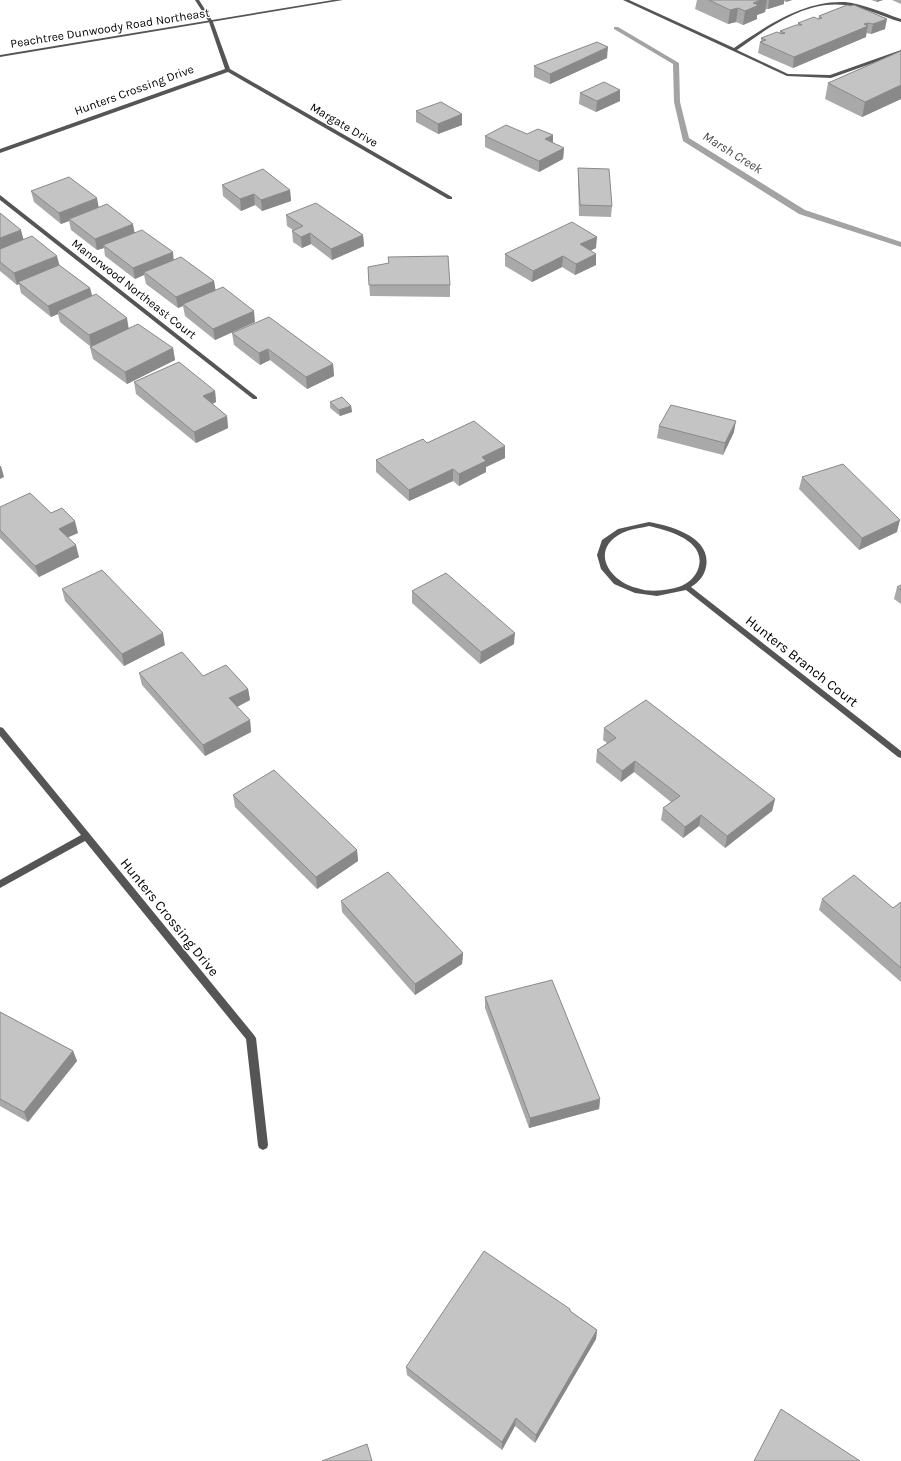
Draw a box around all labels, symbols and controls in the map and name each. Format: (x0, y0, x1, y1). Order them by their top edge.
street label: Peachtree Dunwoody Road Northeast (9, 5, 211, 51)
street label: Hunters Crossing Drive (72, 62, 196, 118)
street label: Margate Drive (308, 100, 380, 150)
water label: Marsh Creek (700, 128, 766, 177)
street label: Manorwood Northeast Court (69, 236, 199, 342)
street label: Hunters Branch Court (742, 612, 861, 711)
street label: Hunters Crossing Drive (117, 855, 222, 980)

